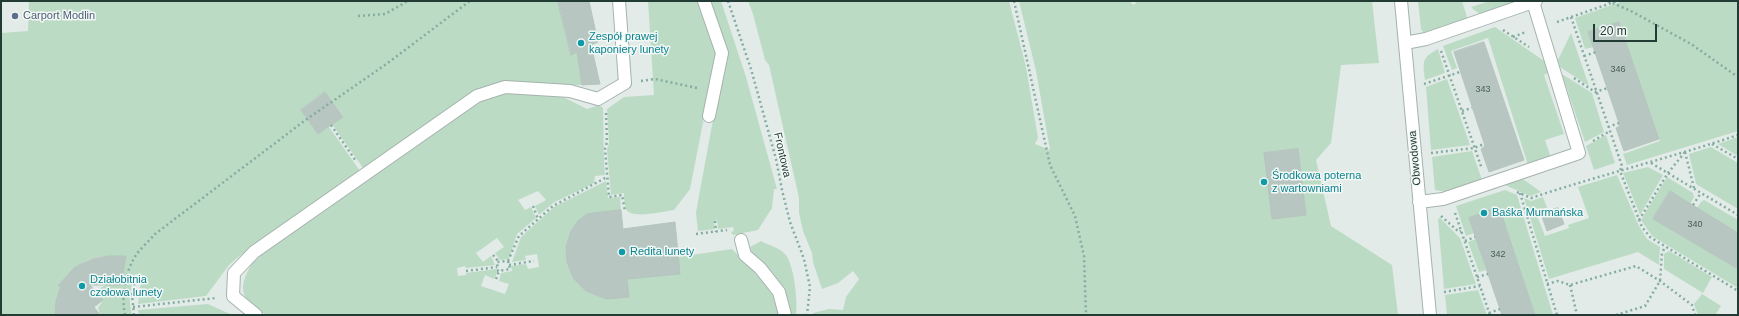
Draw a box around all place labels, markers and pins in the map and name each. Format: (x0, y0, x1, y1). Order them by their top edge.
place label: Carport Modlin (23, 9, 95, 23)
marker: Carport Modlin (10, 11, 20, 21)
place label: Zespół prawej kaponiery lunety (589, 30, 669, 56)
marker: Zespół prawej kaponiery lunety (576, 38, 586, 48)
place label: Środkowa poterna z wartowniami (1272, 169, 1361, 195)
marker: Środkowa poterna z wartowniami (1259, 177, 1269, 187)
place label: Baśka Murmańska (1492, 206, 1583, 220)
marker: Baśka Murmańska (1479, 208, 1489, 218)
place label: Redita lunety (630, 245, 694, 259)
marker: Redita lunety (617, 247, 627, 257)
place label: Działobitnia czołowa lunety (90, 273, 162, 299)
marker: Działobitnia czołowa lunety (77, 281, 87, 291)

